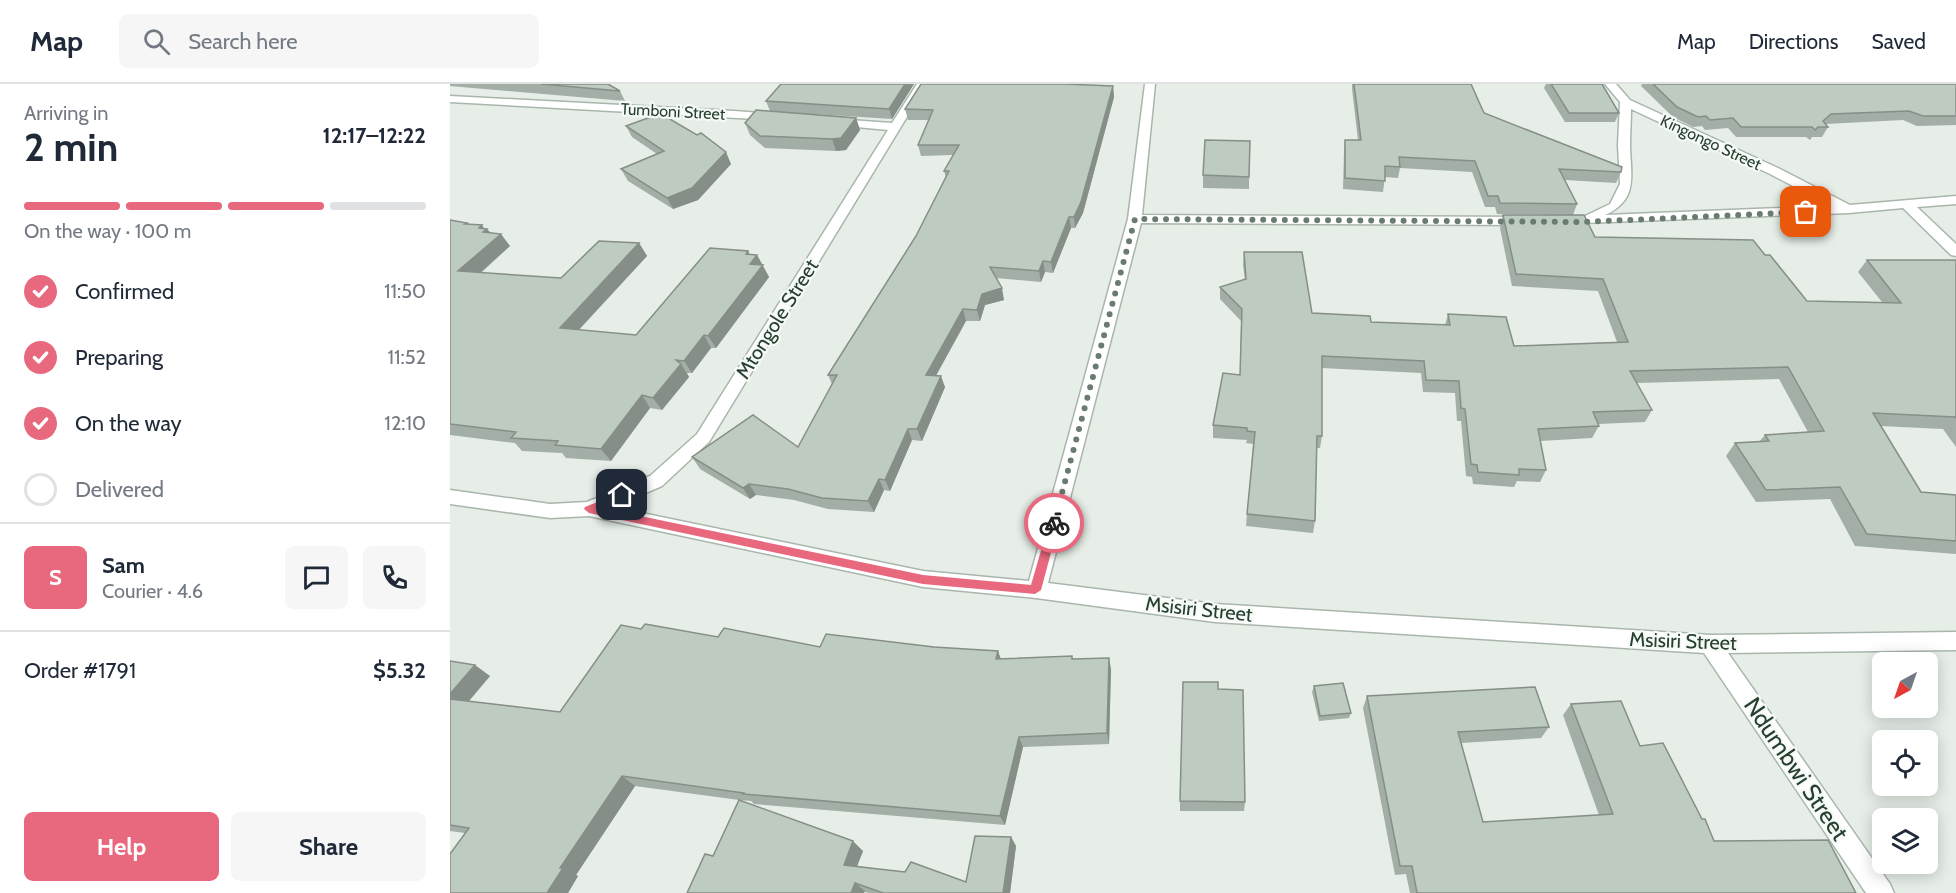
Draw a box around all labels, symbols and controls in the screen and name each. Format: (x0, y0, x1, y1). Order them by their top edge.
search box (119, 14, 539, 68)
text: Map (30, 24, 83, 58)
icon: search (140, 25, 173, 58)
text: Search here (188, 28, 297, 55)
text: Map (1677, 29, 1716, 54)
text: Directions (1749, 29, 1838, 54)
text: Saved (1871, 29, 1926, 54)
street label: Tumboni Street (620, 99, 726, 124)
text: Arriving in (24, 101, 108, 125)
street label: Kingongo Street (1657, 111, 1765, 174)
text: 12:17–12:22 (323, 122, 426, 149)
text: 2 min (24, 123, 118, 171)
pin (1780, 186, 1831, 237)
icon: bag (1789, 195, 1822, 228)
text: On the way · 100 m (24, 219, 191, 243)
street label: Mtongole Street (731, 255, 823, 383)
icon: check (24, 275, 57, 308)
text: Confirmed (75, 278, 174, 305)
text: 11:50 (384, 279, 426, 303)
icon: check (24, 341, 57, 374)
text: Preparing (75, 344, 163, 371)
text: 11:52 (388, 345, 426, 369)
icon: check (24, 407, 57, 440)
text: On the way (75, 410, 182, 437)
text: 12:10 (384, 411, 426, 435)
pin (596, 469, 647, 520)
text: Delivered (75, 476, 164, 503)
icon: home (605, 478, 638, 511)
courier (1024, 493, 1084, 553)
icon: bike (1038, 507, 1071, 540)
button: chat (285, 546, 348, 609)
button: phone (363, 546, 426, 609)
text: Sam (102, 552, 145, 579)
text: S (49, 564, 62, 591)
text: Courier · 4.6 (102, 579, 203, 603)
street label: Msisiri Street (1144, 591, 1254, 627)
street label: Msisiri Street (1629, 627, 1737, 655)
north arrow (1872, 652, 1938, 718)
map controls (1872, 652, 1938, 874)
text: Order #1791 (24, 657, 136, 684)
text: $5.32 (373, 657, 426, 684)
street label: Ndumbwi Street (1738, 692, 1855, 846)
button: locate (1872, 730, 1938, 796)
button: layers (1872, 808, 1938, 874)
button: Help (24, 812, 219, 881)
button: Share (231, 812, 426, 881)

